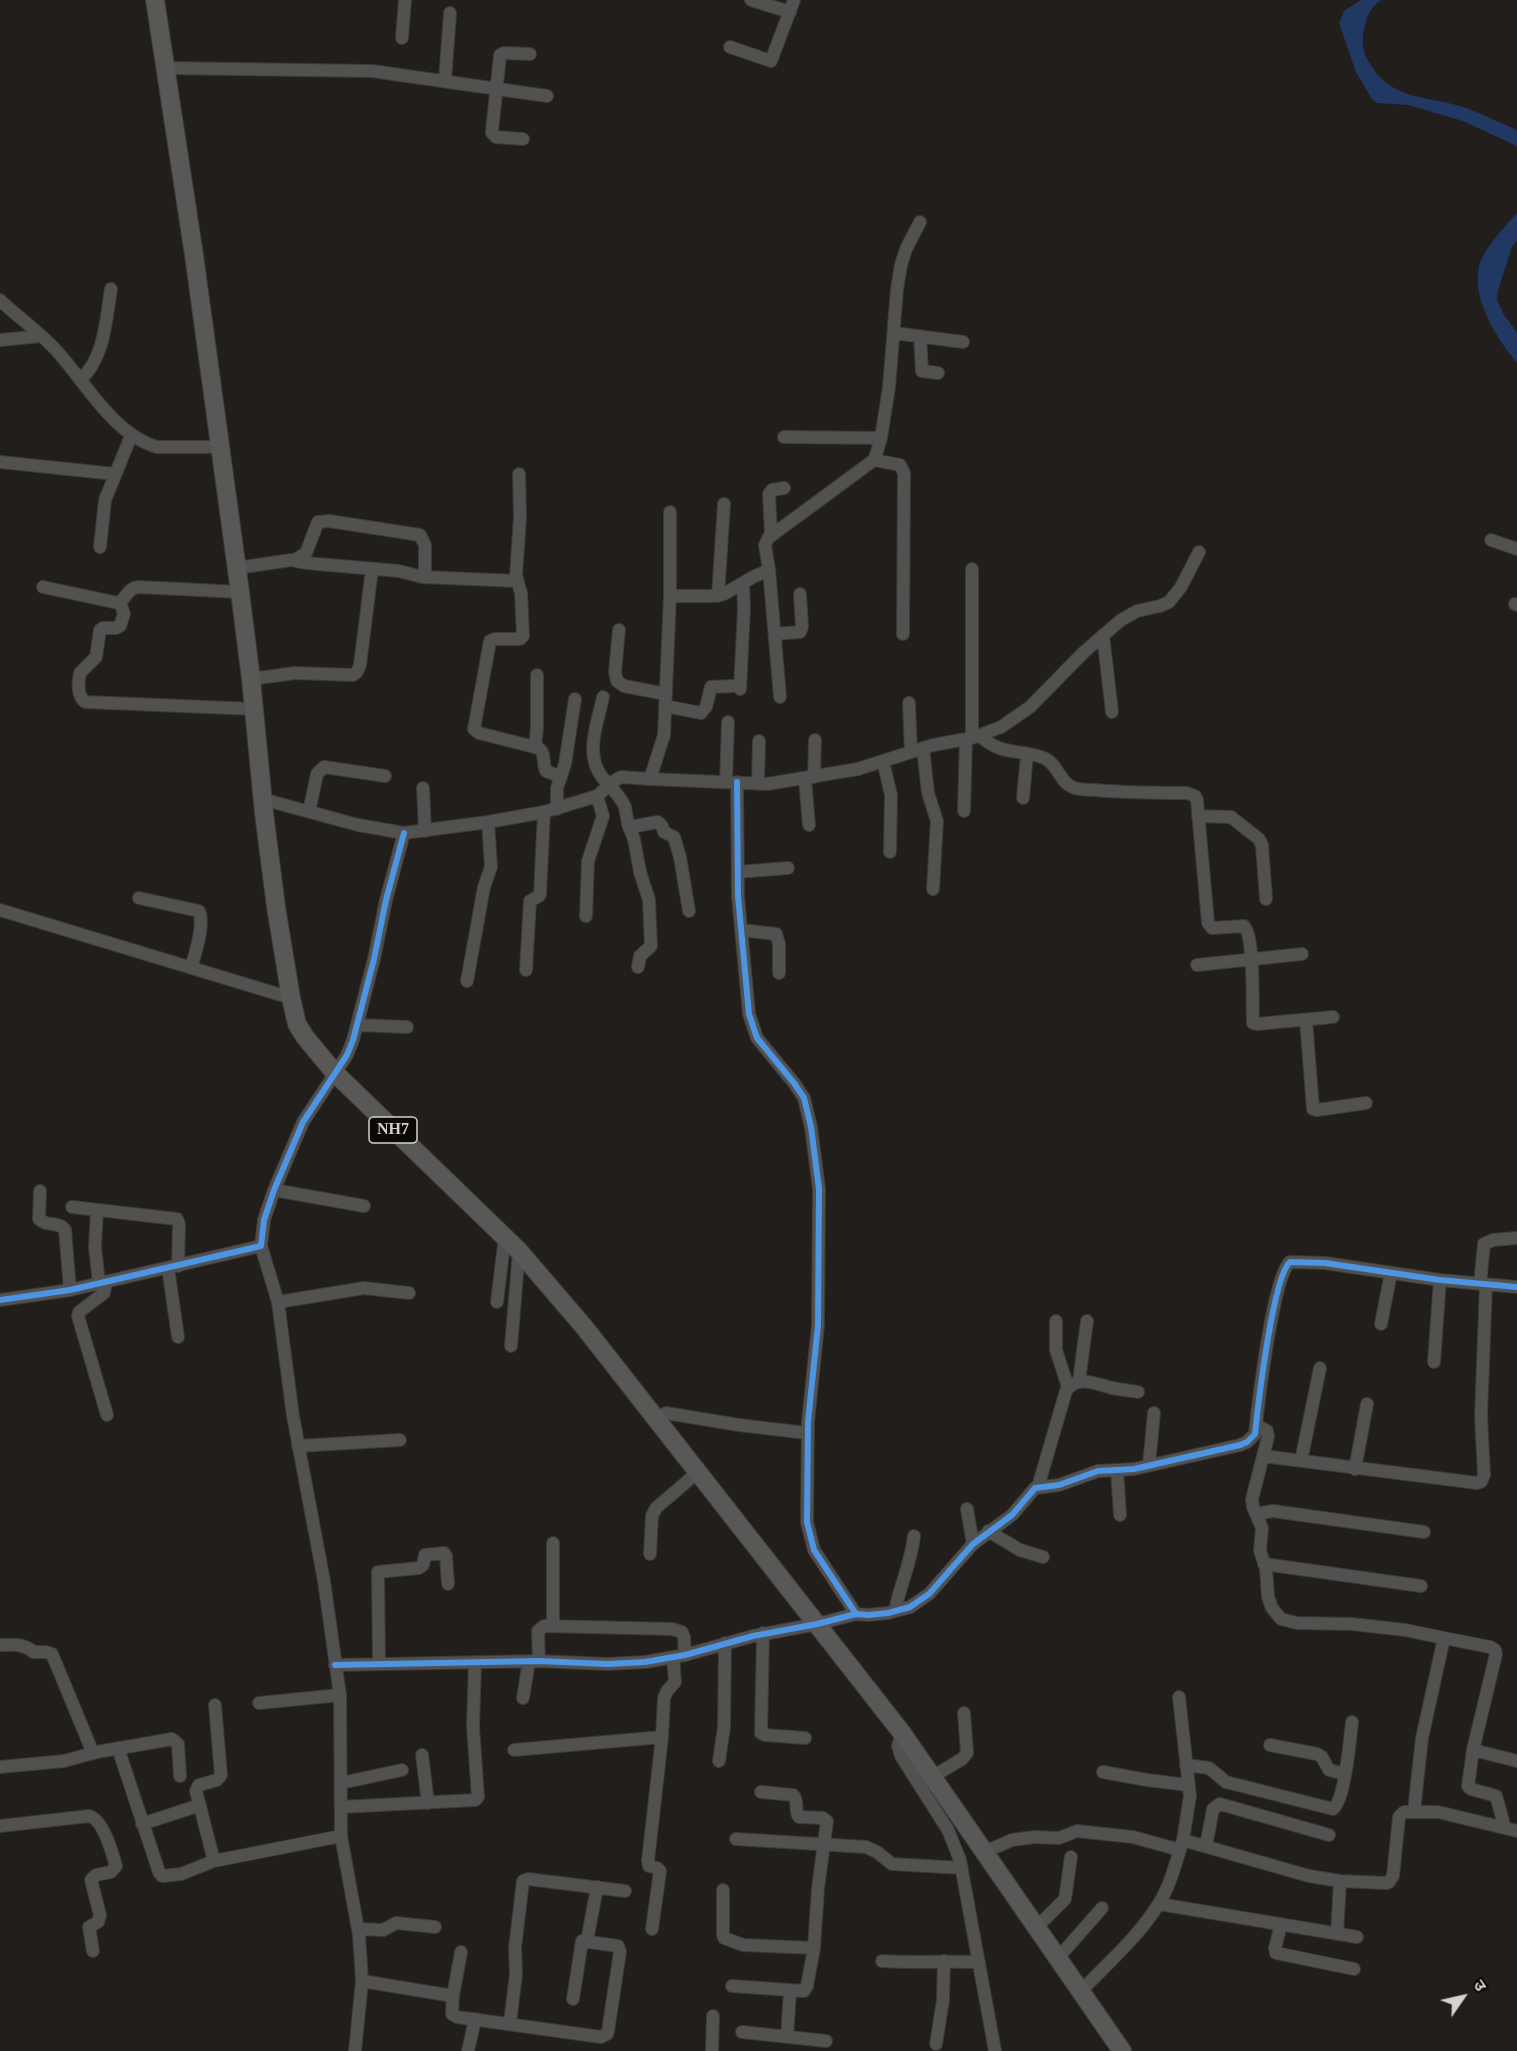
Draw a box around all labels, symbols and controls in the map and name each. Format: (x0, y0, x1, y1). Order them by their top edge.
road number: NH7 (369, 1117, 417, 1143)
north arrow (1433, 1967, 1493, 2027)
text: उ (1467, 1977, 1490, 1996)

